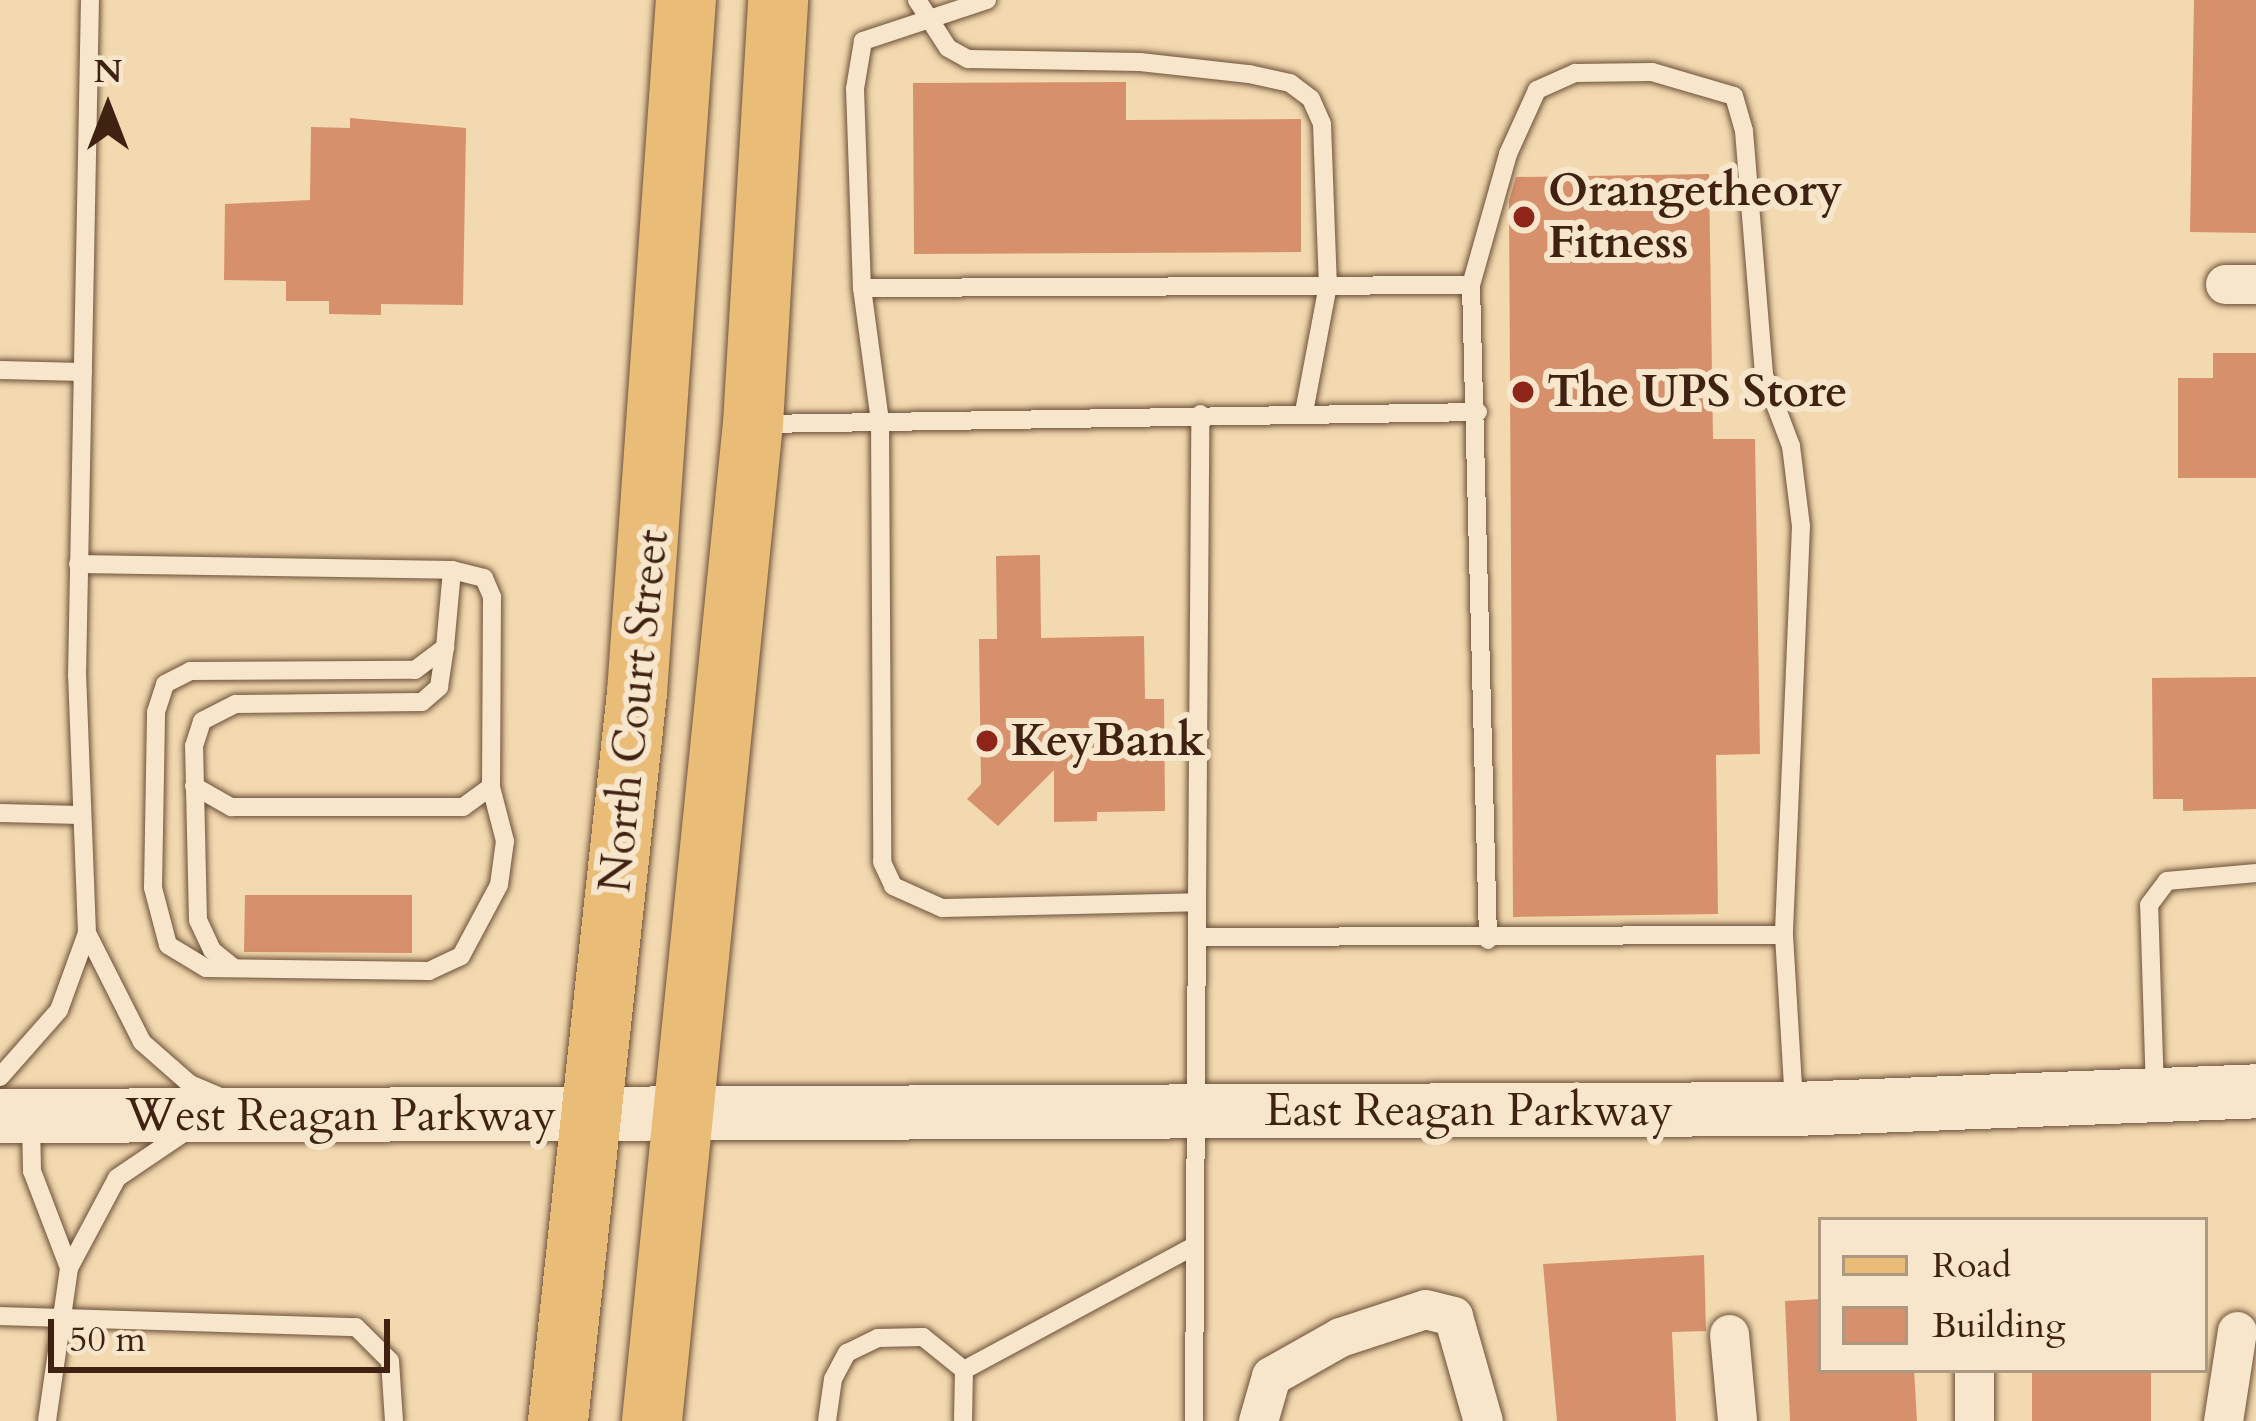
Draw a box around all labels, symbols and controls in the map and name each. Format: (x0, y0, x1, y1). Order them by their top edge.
north arrow (48, 48, 168, 168)
text: N (94, 49, 122, 94)
place label: Orangetheory Fitness (1548, 164, 1842, 270)
marker: Orangetheory Fitness (1511, 204, 1537, 230)
place label: The UPS Store (1547, 365, 1848, 419)
marker: The UPS Store (1510, 379, 1536, 405)
street label: North Court Street (588, 527, 680, 895)
place label: KeyBank (1011, 714, 1205, 768)
marker: KeyBank (974, 728, 1000, 754)
street label: East Reagan Parkway (1265, 1084, 1673, 1138)
street label: West Reagan Parkway (126, 1089, 556, 1143)
legend (1818, 1217, 2208, 1373)
text: Road (1932, 1241, 2011, 1290)
scale bar (54, 1295, 396, 1369)
text: Building (1932, 1301, 2065, 1350)
text: 50 m (69, 1315, 146, 1364)

